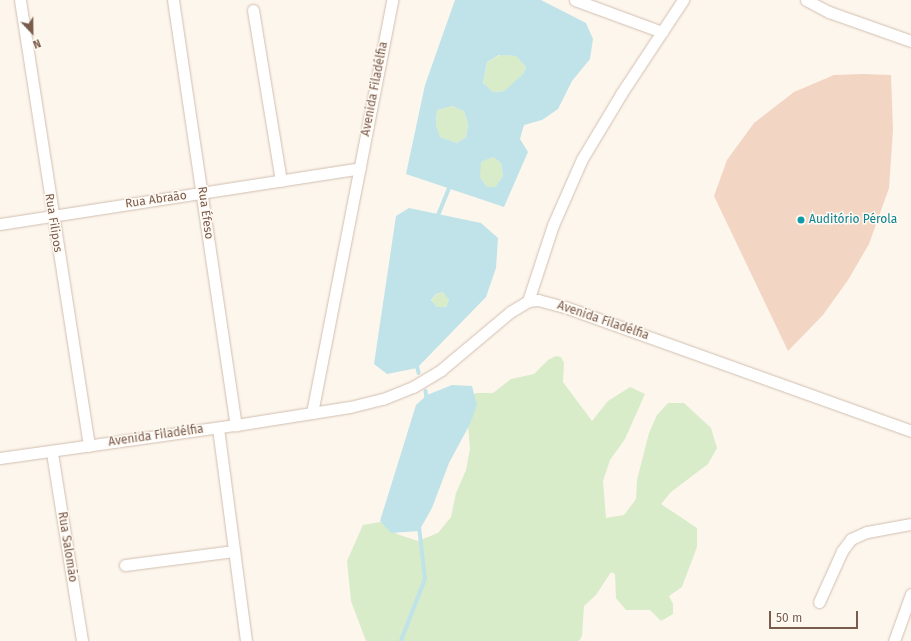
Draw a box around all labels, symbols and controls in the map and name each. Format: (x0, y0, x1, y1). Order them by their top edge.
north arrow (12, 12, 52, 52)
text: N (31, 36, 43, 51)
street label: Avenida Filadélfia (359, 40, 391, 138)
street label: Rua Éfeso (194, 186, 216, 240)
street label: Rua Abraão (124, 189, 188, 211)
street label: Rua Filipos (41, 193, 65, 253)
place label: Auditório Pérola (809, 213, 897, 227)
marker: Auditório Pérola (796, 215, 806, 225)
street label: Avenida Filadélfia (555, 299, 651, 343)
street label: Avenida Filadélfia (107, 422, 205, 450)
street label: Rua Salomão (54, 511, 80, 583)
scale bar (771, 603, 860, 629)
text: 50 m (776, 611, 802, 625)

